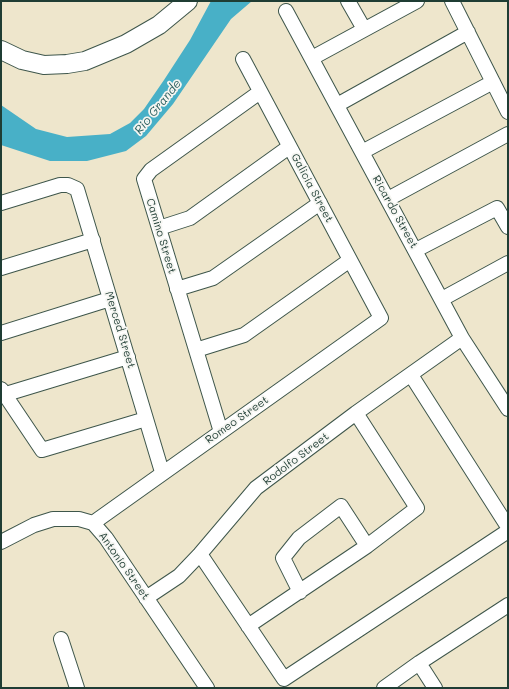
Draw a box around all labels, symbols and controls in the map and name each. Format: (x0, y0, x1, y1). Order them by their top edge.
water label: Rio Grande (132, 77, 184, 137)
street label: Galicia Street (288, 151, 336, 225)
street label: Ricardo Street (370, 173, 420, 251)
street label: Camino Street (143, 197, 179, 275)
street label: Merced Street (102, 290, 138, 370)
street label: Romeo Street (203, 393, 271, 447)
street label: Rodolfo Street (260, 430, 332, 488)
street label: Antonio Street (96, 530, 152, 602)

